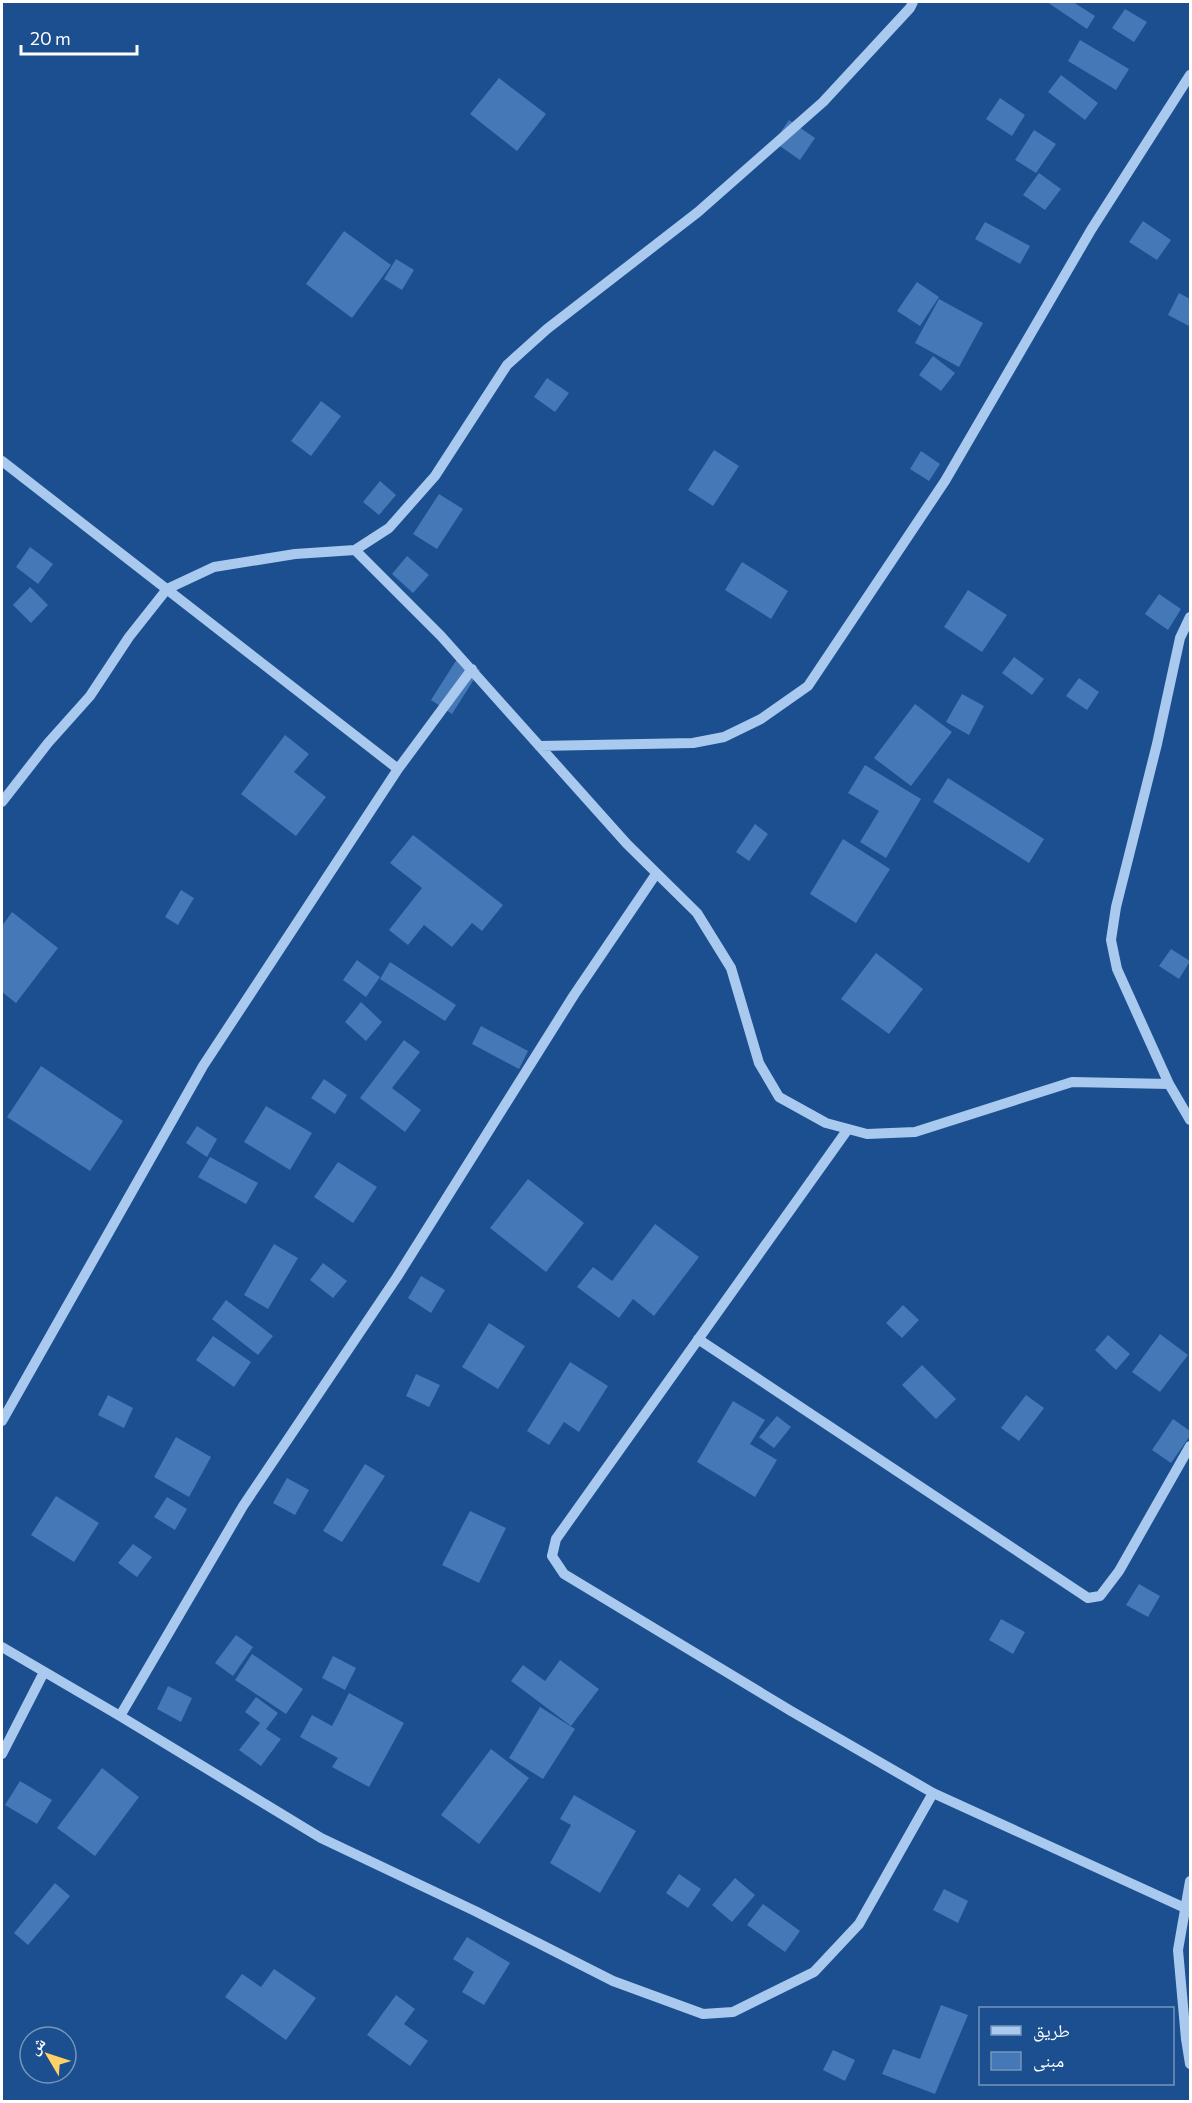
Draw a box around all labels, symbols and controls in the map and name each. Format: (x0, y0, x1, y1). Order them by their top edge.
scale bar (21, 18, 136, 56)
text: 20 m (30, 27, 71, 49)
legend (979, 2007, 1174, 2085)
text: طريق (1033, 2019, 1070, 2042)
north arrow (18, 2025, 78, 2085)
text: ش (23, 2033, 49, 2058)
text: مبنى (1033, 2049, 1064, 2072)

